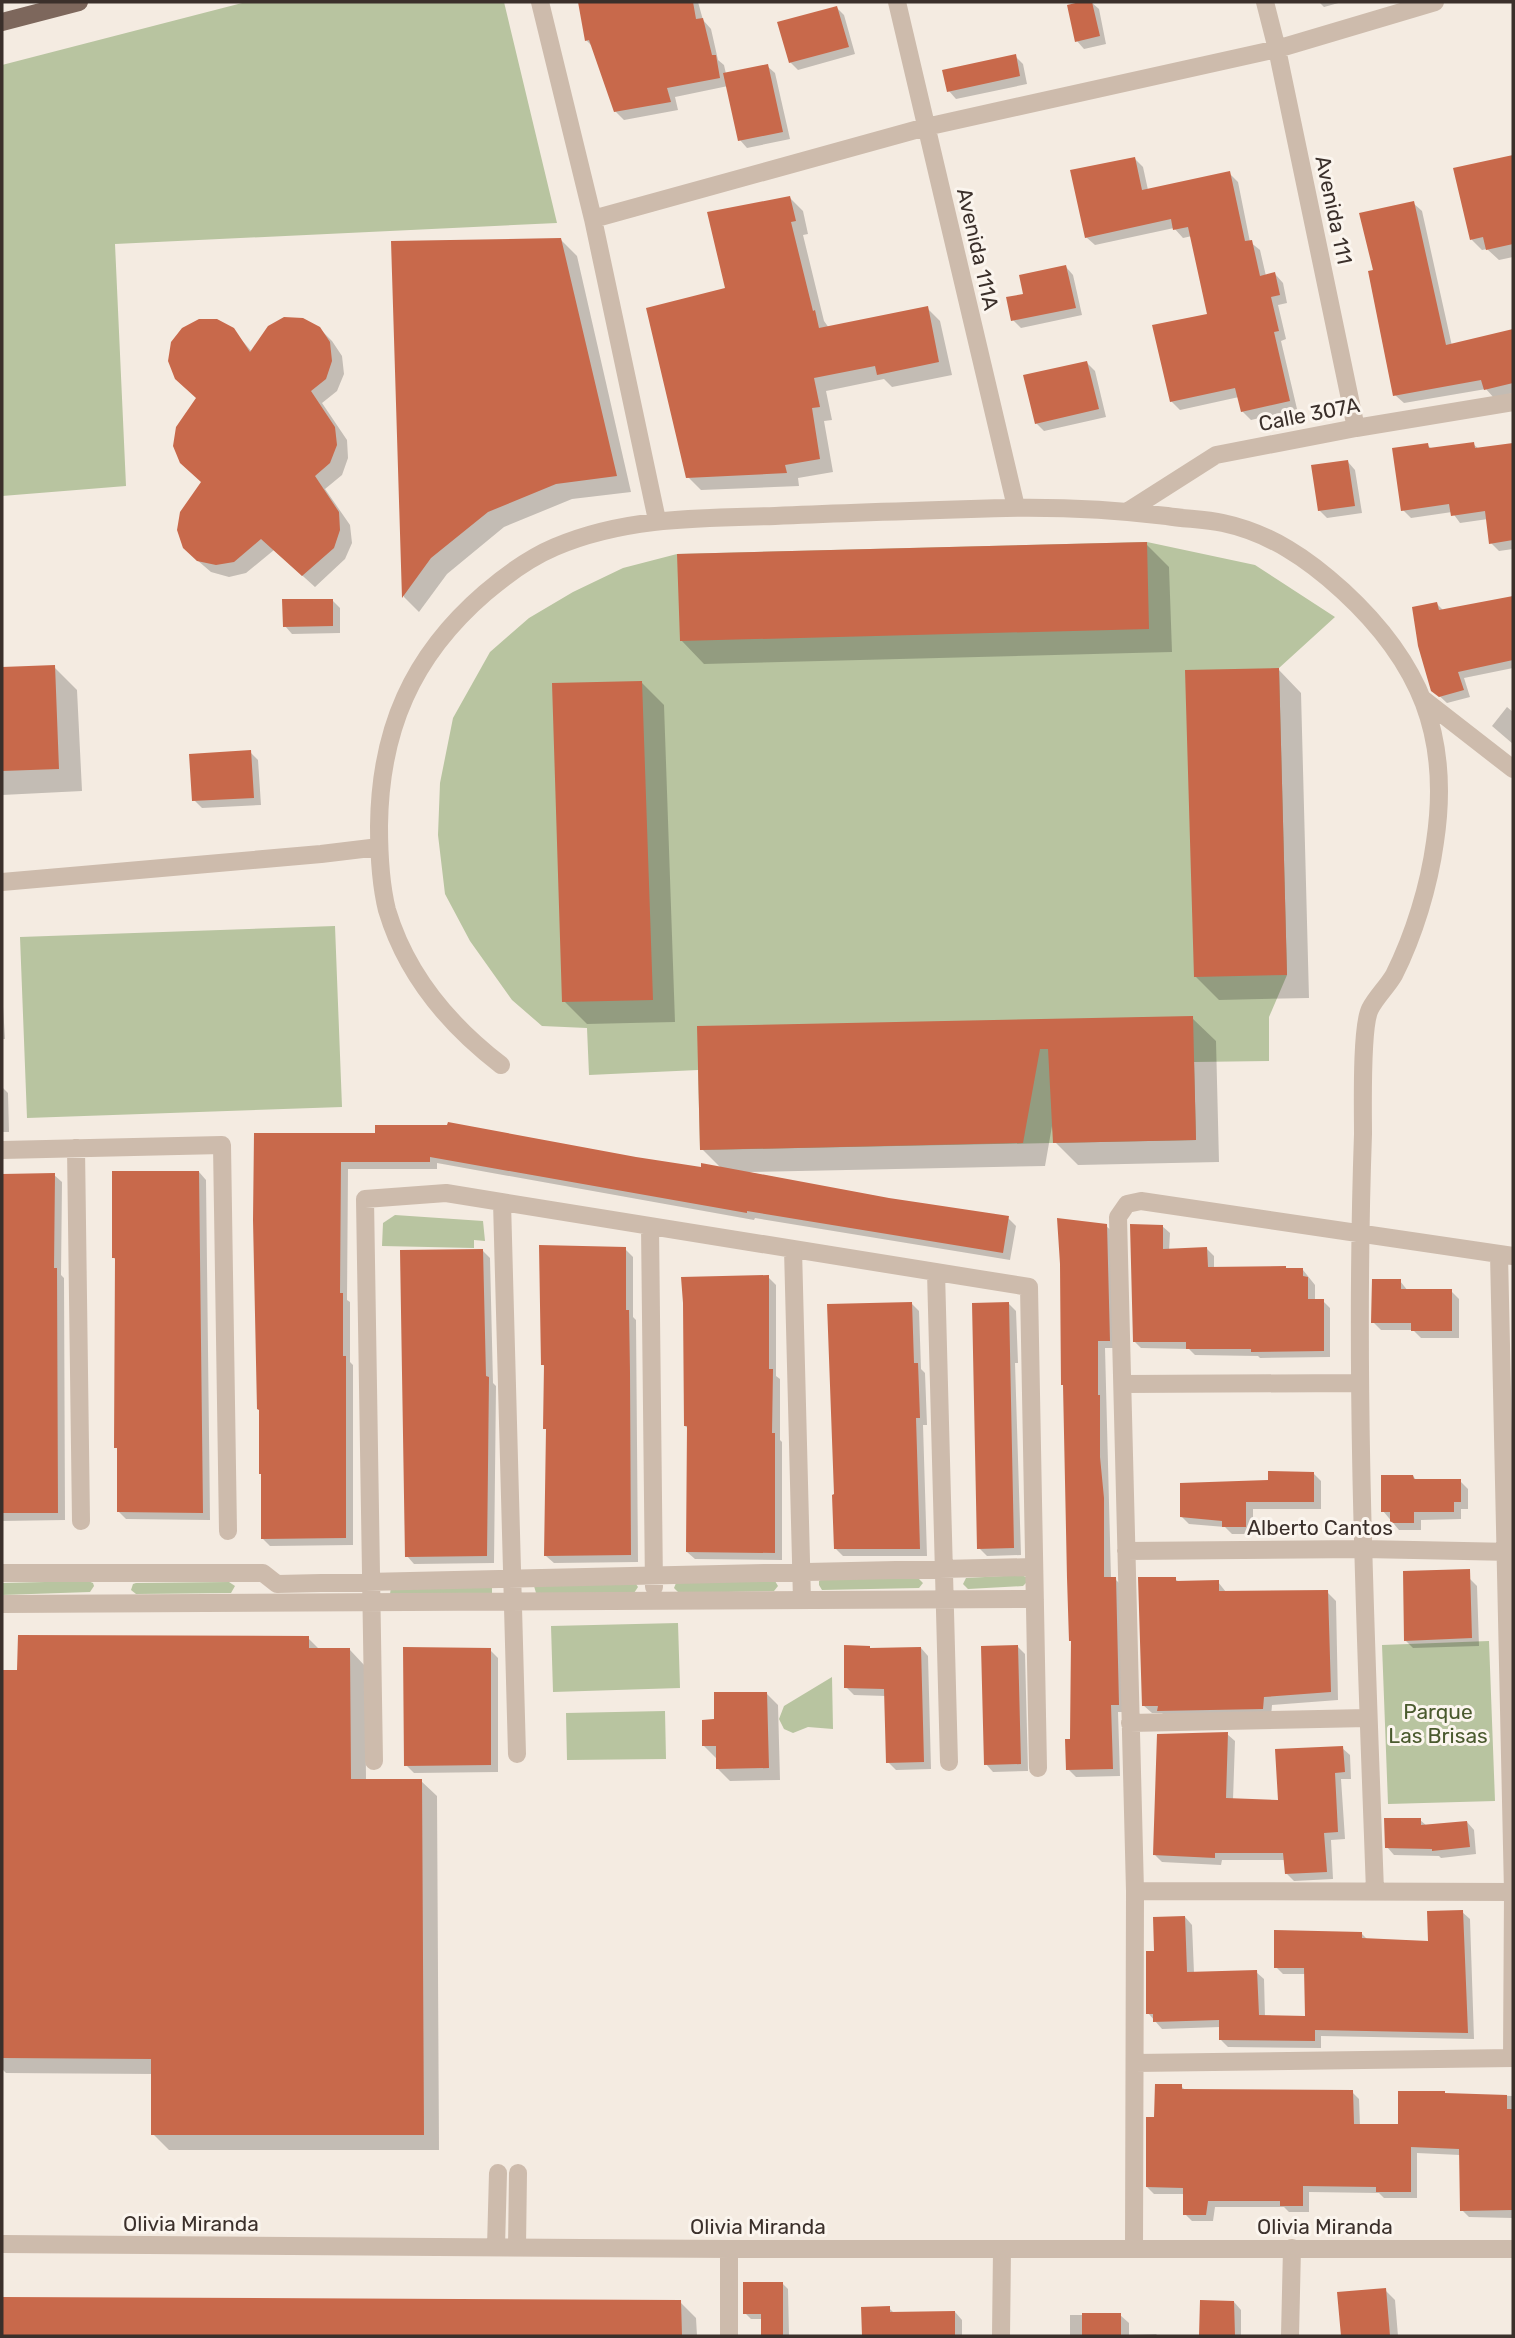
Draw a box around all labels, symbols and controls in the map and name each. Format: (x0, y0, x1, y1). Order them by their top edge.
street label: Avenida 111 (1310, 153, 1358, 267)
street label: Avenida 111A (952, 186, 1004, 312)
street label: Calle 307A (1256, 392, 1362, 436)
street label: Alberto Cantos (1247, 1515, 1393, 1540)
park label: Parque Las Brisas (1388, 1699, 1488, 1748)
street label: Olivia Miranda (123, 2211, 259, 2236)
street label: Olivia Miranda (690, 2214, 826, 2239)
street label: Olivia Miranda (1257, 2214, 1393, 2239)

